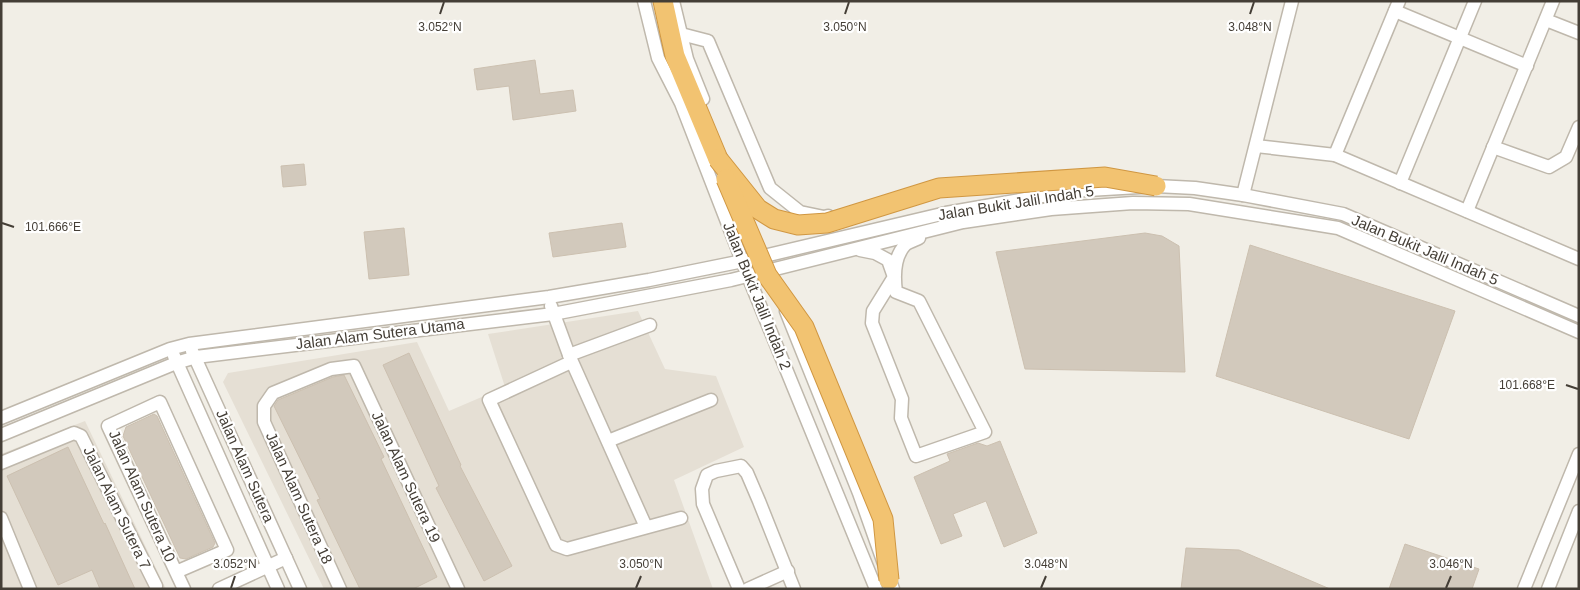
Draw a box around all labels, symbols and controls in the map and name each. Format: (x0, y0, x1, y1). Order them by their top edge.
text: 3.052°N (418, 20, 462, 34)
text: 3.050°N (823, 20, 867, 34)
text: 3.048°N (1228, 20, 1272, 34)
street label: Jalan Bukit Jalil Indah 5 (937, 182, 1095, 223)
street label: Jalan Bukit Jalil Indah 5 (1349, 211, 1501, 288)
text: 101.666°E (25, 220, 81, 234)
street label: Jalan Bukit Jalil Indah 2 (720, 220, 795, 372)
street label: Jalan Alam Sutera Utama (294, 315, 466, 352)
text: 101.668°E (1499, 378, 1555, 392)
street label: Jalan Alam Sutera (213, 407, 278, 525)
street label: Jalan Alam Sutera 19 (369, 409, 444, 545)
street label: Jalan Alam Sutera 10 (106, 427, 179, 564)
street label: Jalan Alam Sutera 18 (263, 429, 336, 566)
street label: Jalan Alam Sutera 7 (80, 444, 155, 572)
text: 3.052°N (213, 557, 257, 571)
text: 3.050°N (619, 557, 663, 571)
text: 3.048°N (1024, 557, 1068, 571)
text: 3.046°N (1429, 557, 1473, 571)

